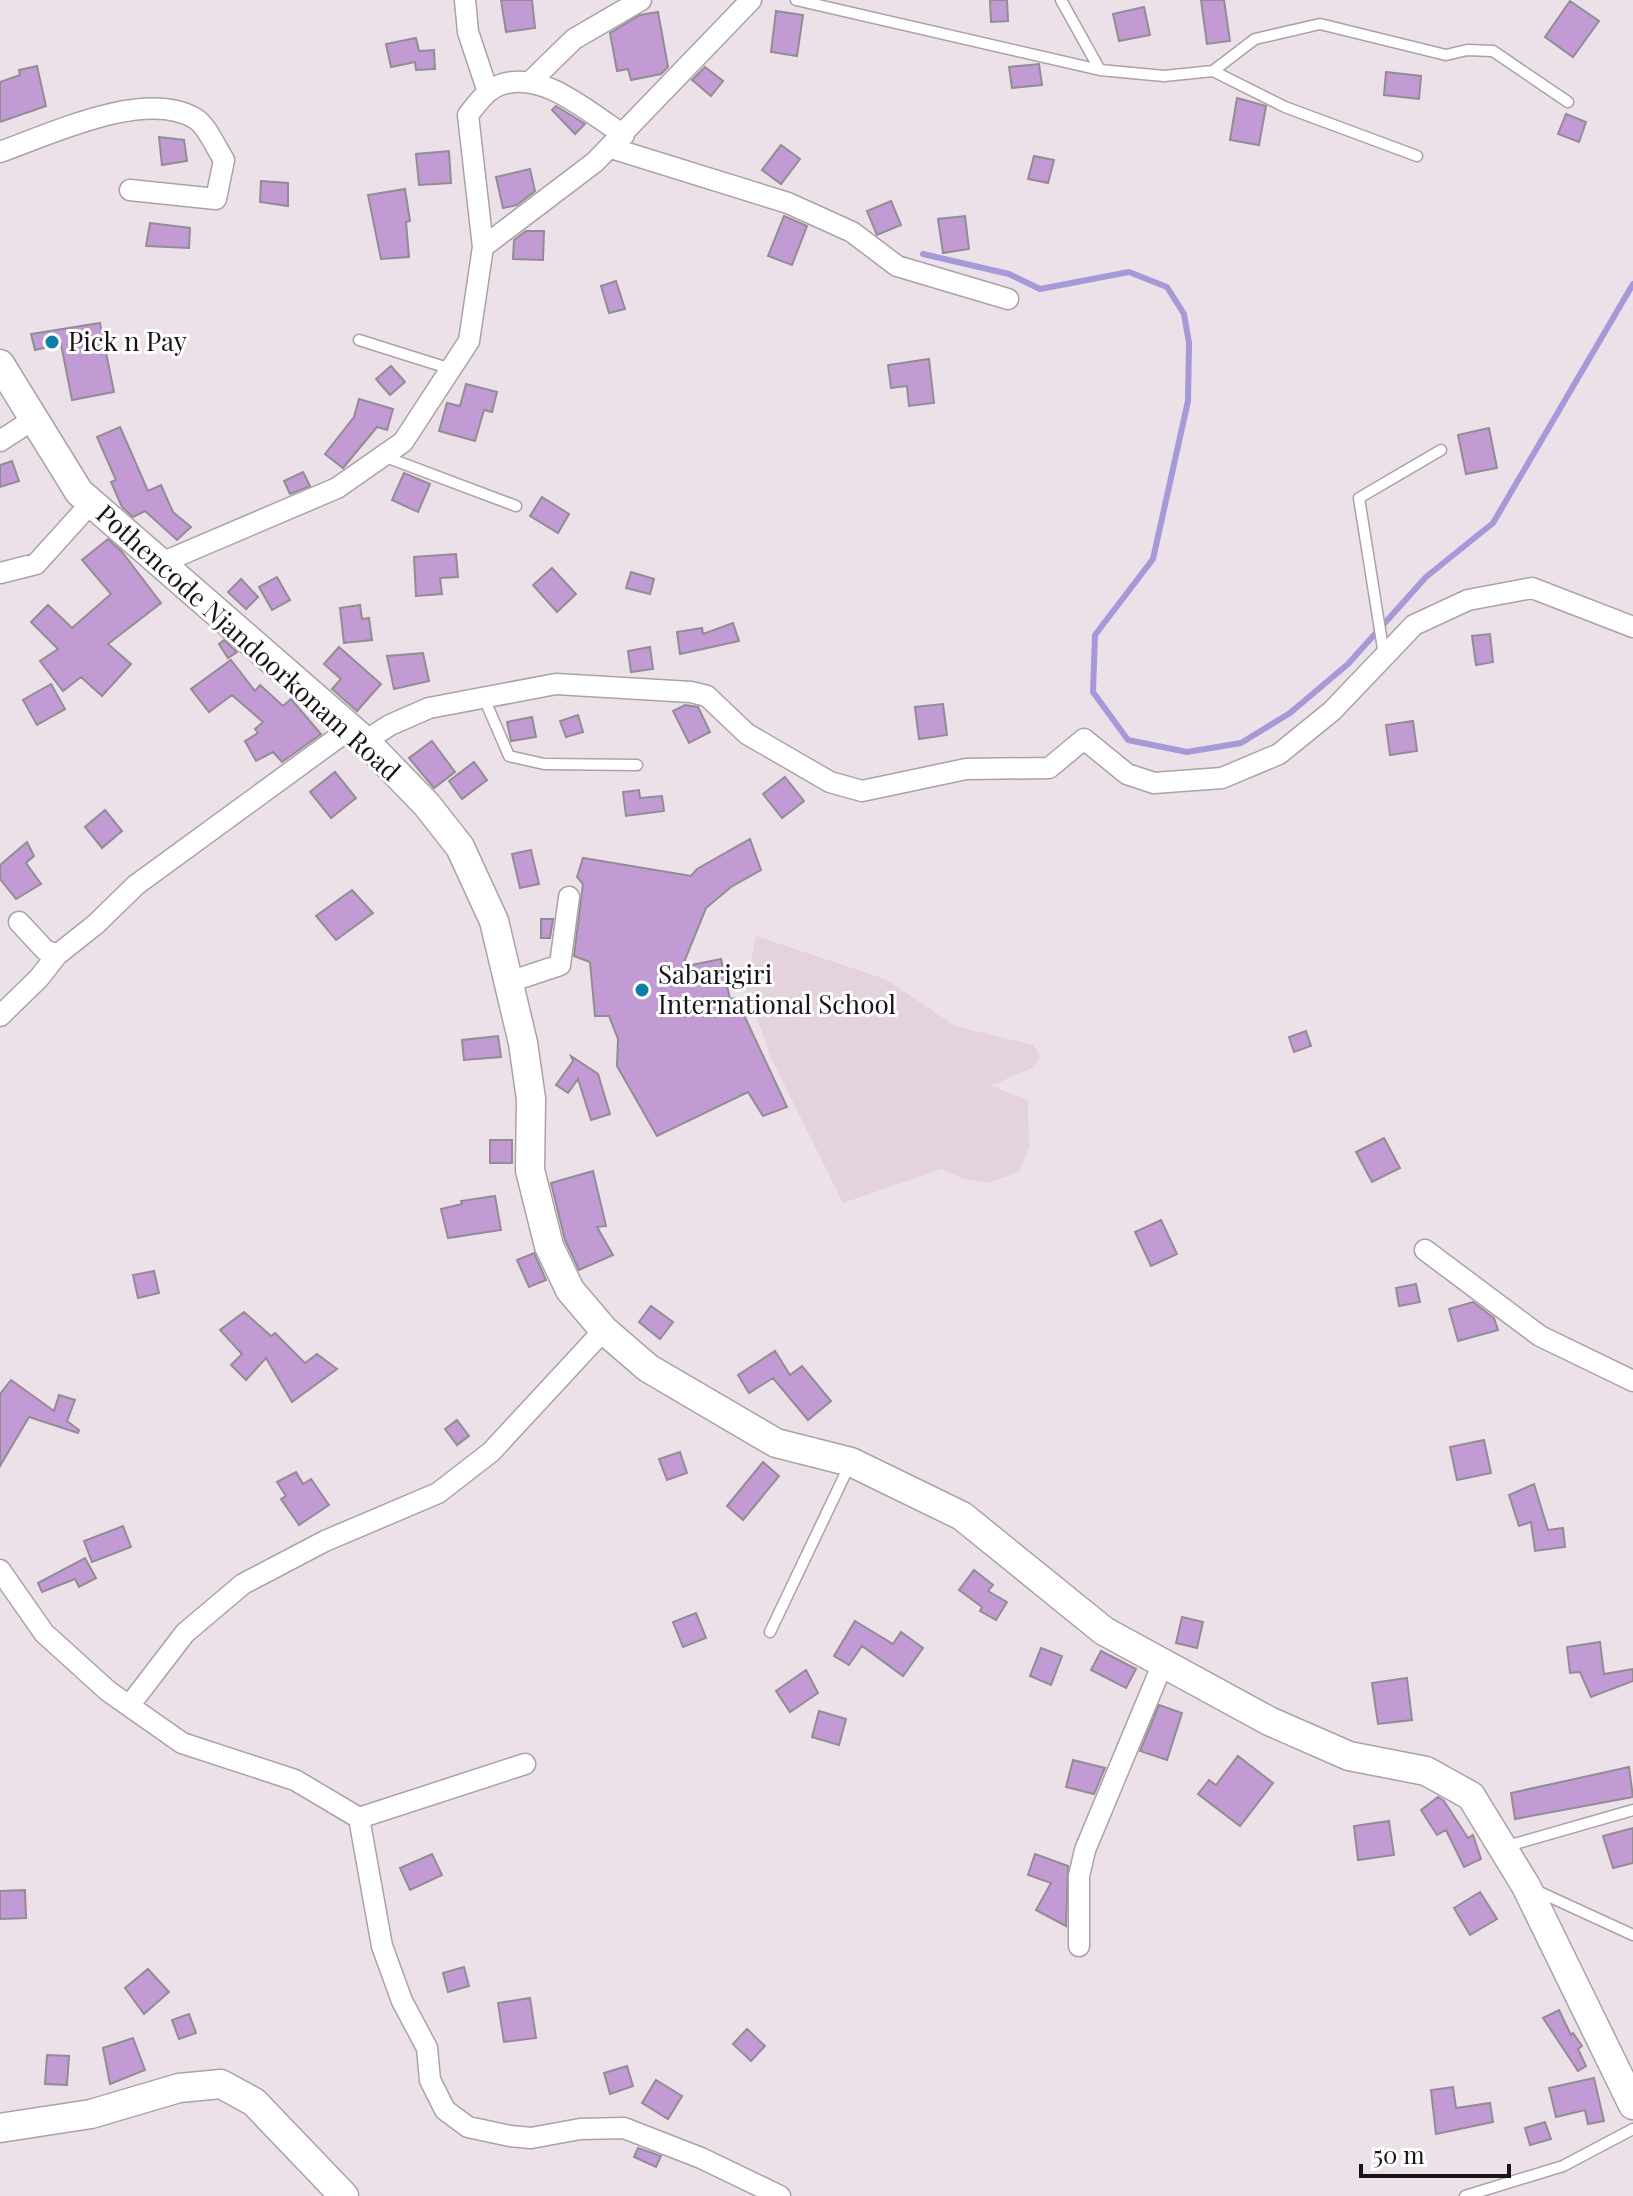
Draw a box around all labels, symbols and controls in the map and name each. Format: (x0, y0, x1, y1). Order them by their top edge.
place label: Pick n Pay (68, 323, 187, 358)
marker: Pick n Pay (43, 333, 61, 351)
street label: Pothencode Njandoorkonam Road (90, 496, 408, 788)
place label: Sabarigiri International School (658, 956, 896, 1021)
marker: Sabarigiri International School (633, 981, 651, 999)
scale bar (1361, 2128, 1509, 2178)
text: 50 m (1373, 2138, 1425, 2170)

